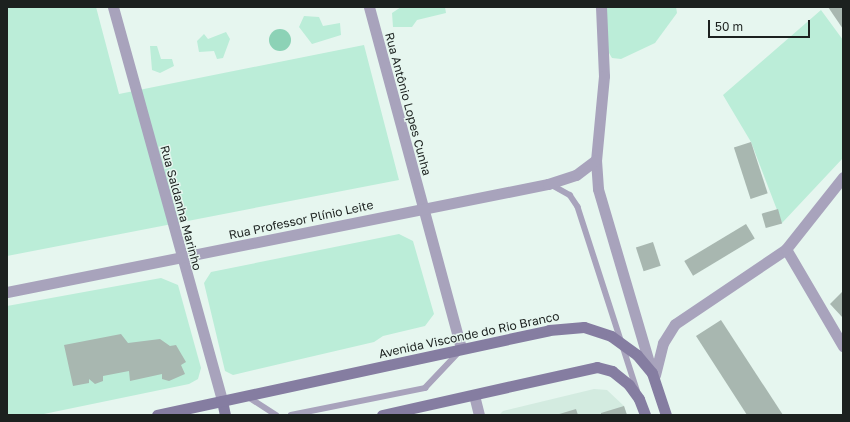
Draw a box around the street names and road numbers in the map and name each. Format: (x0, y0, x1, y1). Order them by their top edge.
street label: Rua Antônio Lopes Cunha (382, 31, 434, 177)
street label: Rua Saldanha Marinho (157, 144, 205, 272)
street label: Rua Professor Plínio Leite (227, 198, 375, 242)
street label: Avenida Visconde do Rio Branco (377, 309, 561, 361)

